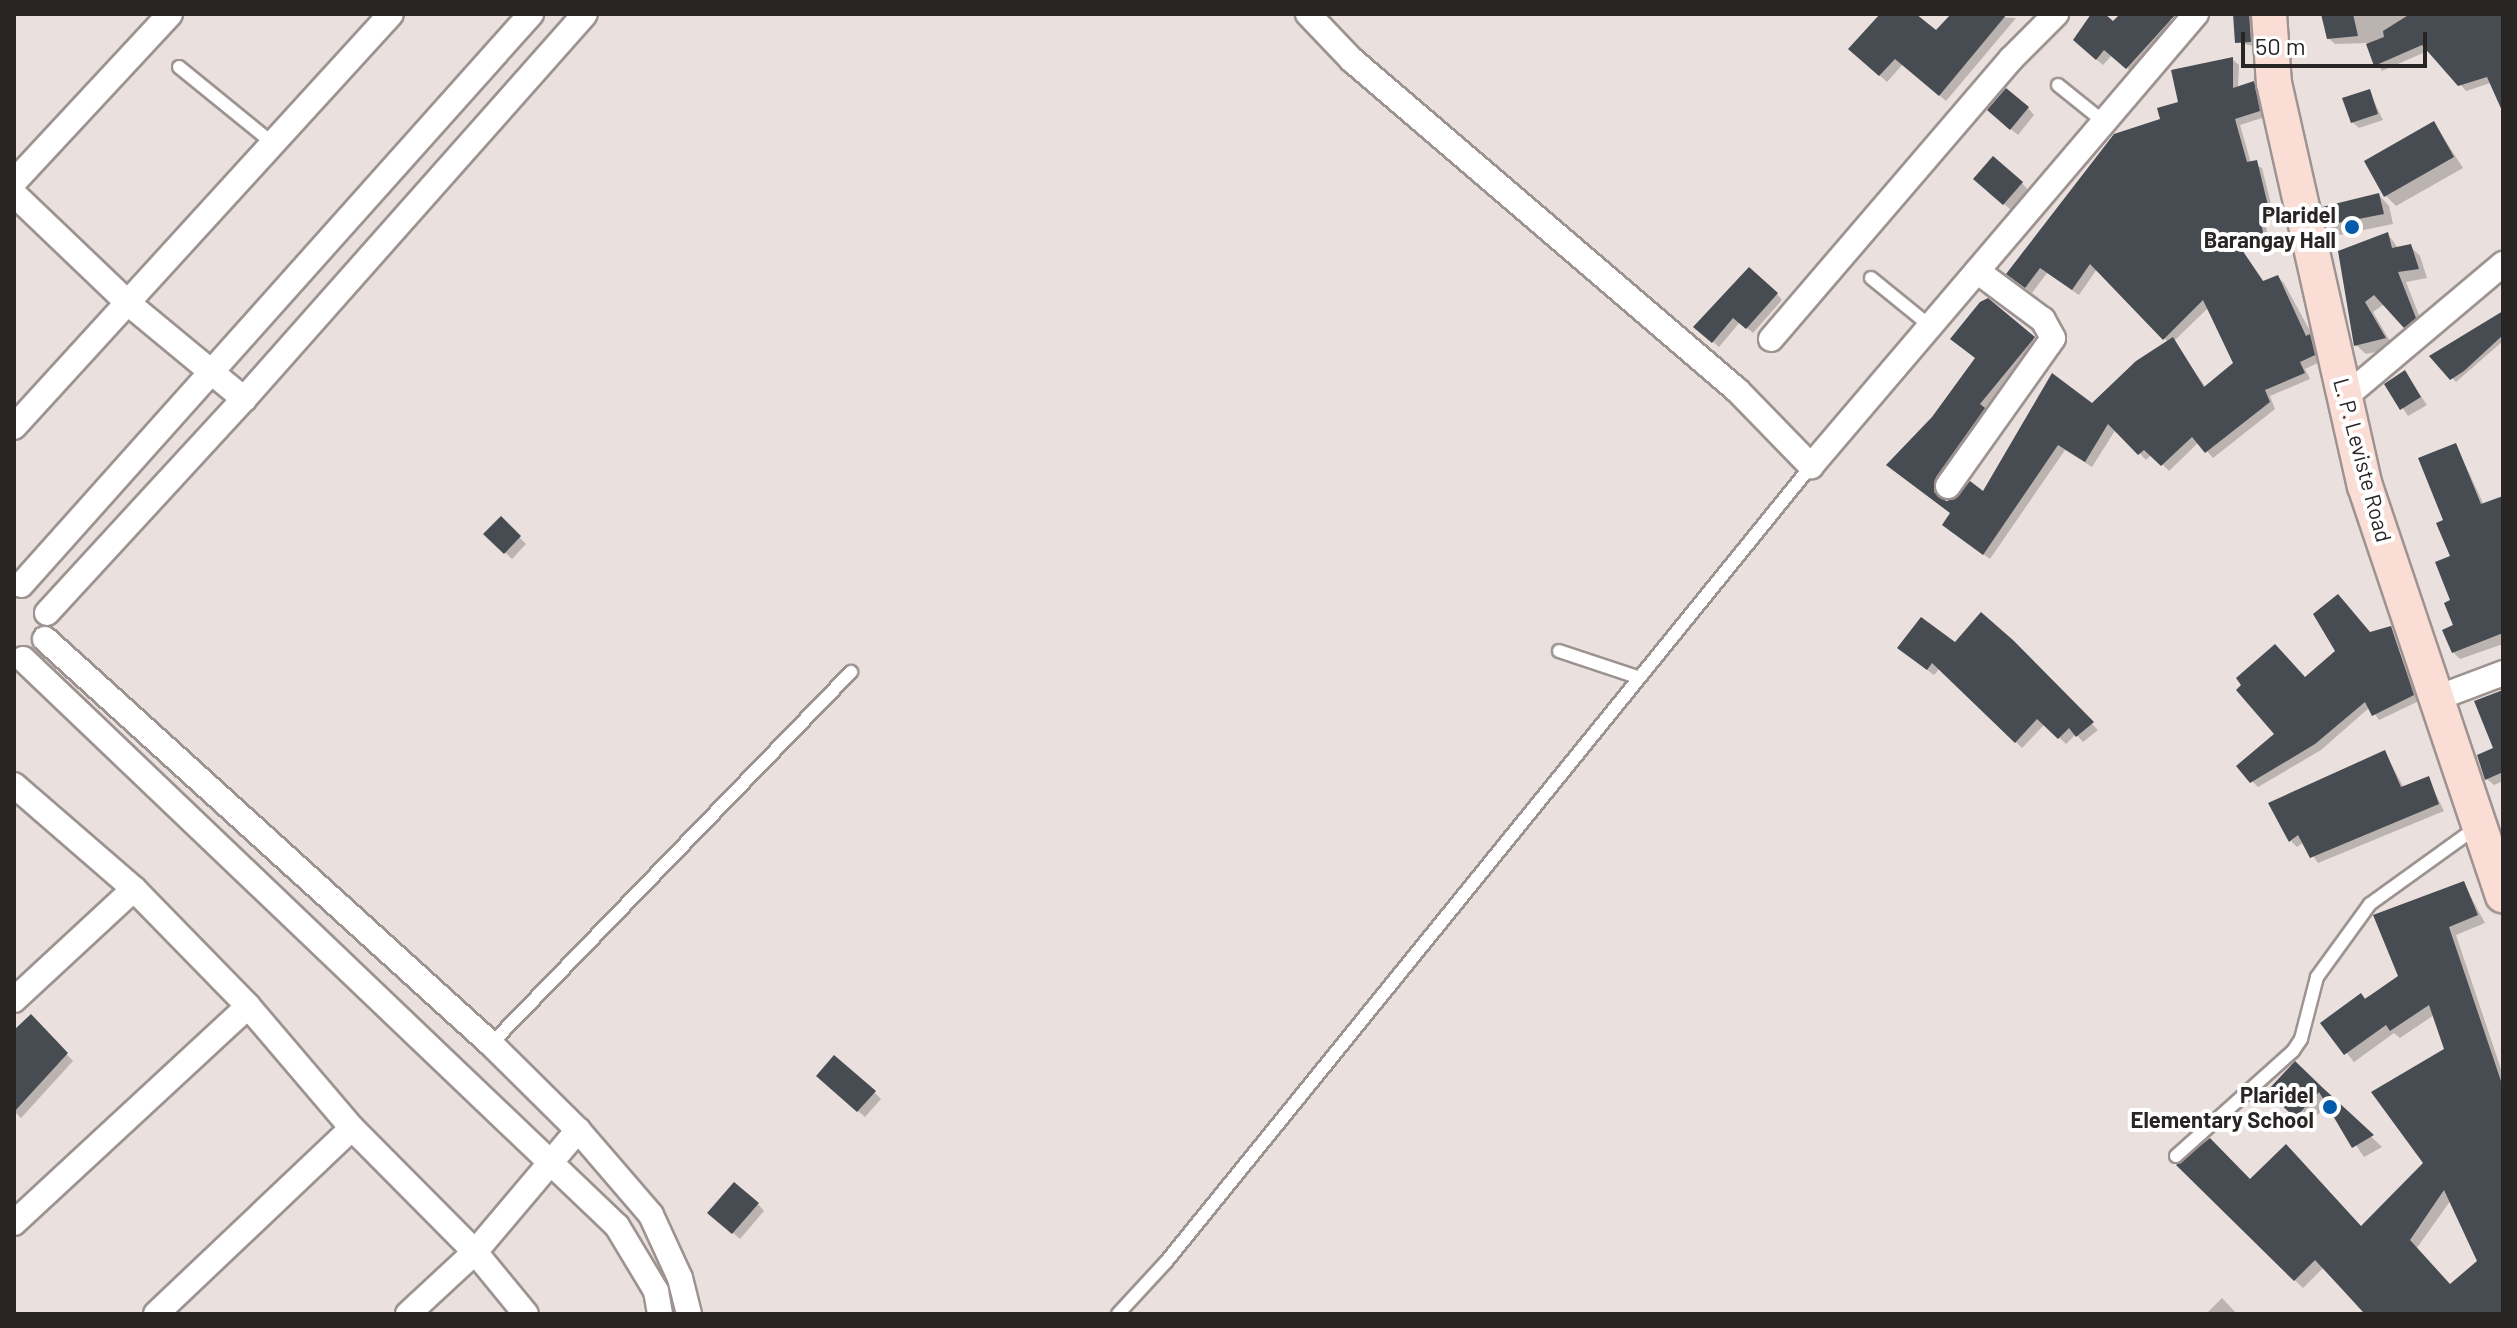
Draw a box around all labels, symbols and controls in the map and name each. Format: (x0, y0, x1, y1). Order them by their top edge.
scale bar (2245, 16, 2431, 66)
text: 50 m (2255, 31, 2306, 60)
place label: Plaridel Barangay Hall (2204, 201, 2336, 252)
marker: Plaridel Barangay Hall (2343, 218, 2361, 236)
street label: L. P. Leviste Road (2328, 375, 2398, 545)
place label: Plaridel Elementary School (2131, 1081, 2314, 1132)
marker: Plaridel Elementary School (2321, 1098, 2339, 1116)

